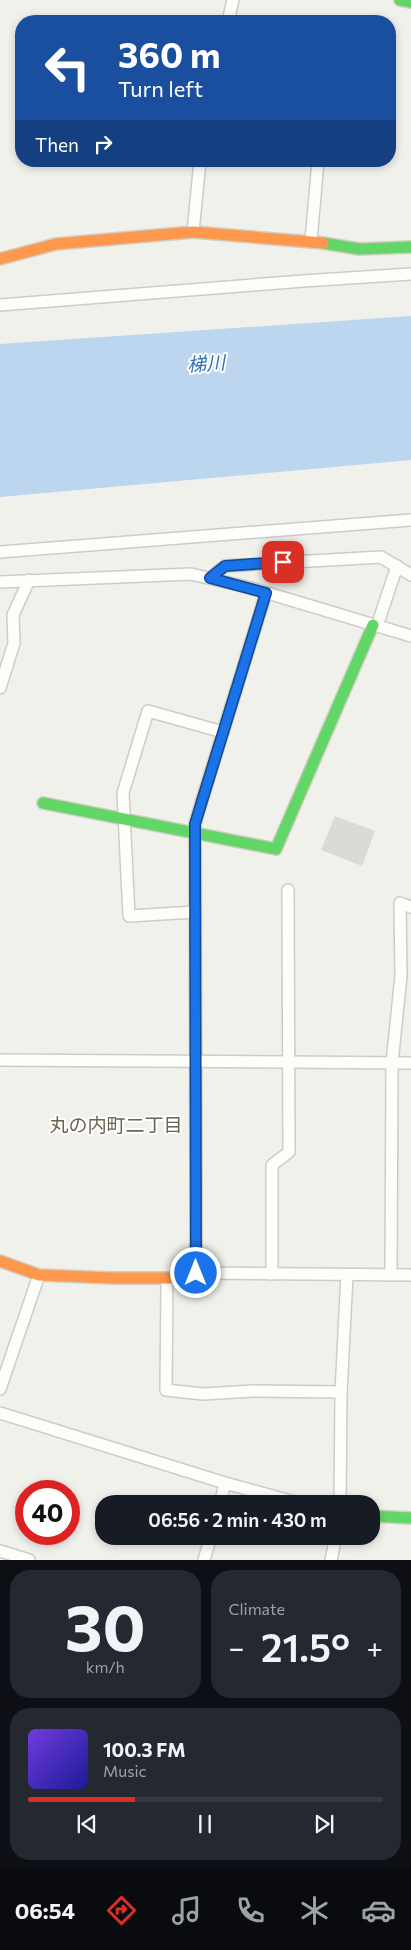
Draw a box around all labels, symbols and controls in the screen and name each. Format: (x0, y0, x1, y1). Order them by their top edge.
text: 360 m (118, 32, 220, 75)
icon: left (35, 35, 100, 100)
text: Turn left (118, 75, 203, 102)
icon: right (89, 130, 117, 158)
text: Then (35, 133, 79, 156)
water label: 梯川 (186, 350, 228, 376)
pin (262, 541, 304, 583)
icon: arrive (269, 548, 297, 576)
district label: 丸の内町二丁目 (49, 1113, 183, 1136)
position arrow (169, 1246, 221, 1298)
speed limit sign: 40 (15, 1480, 80, 1545)
text: 06:56 · 2 min · 430 m (148, 1508, 327, 1531)
text: 30 (65, 1585, 146, 1664)
text: Climate (229, 1599, 285, 1618)
text: 21.5° (261, 1623, 350, 1670)
text: − (229, 1630, 244, 1664)
text: + (367, 1630, 383, 1664)
text: km/h (86, 1657, 125, 1676)
text: 100.3 FM (103, 1738, 186, 1761)
text: Music (103, 1761, 147, 1780)
icon: previous (73, 1810, 101, 1838)
icon: pause (191, 1810, 219, 1838)
icon: next (310, 1810, 338, 1838)
icon: directions (104, 1893, 139, 1928)
icon: music (169, 1893, 204, 1928)
icon: phone (233, 1893, 268, 1928)
icon: climate (297, 1893, 332, 1928)
icon: car (361, 1893, 396, 1928)
text: 06:54 (15, 1897, 75, 1924)

